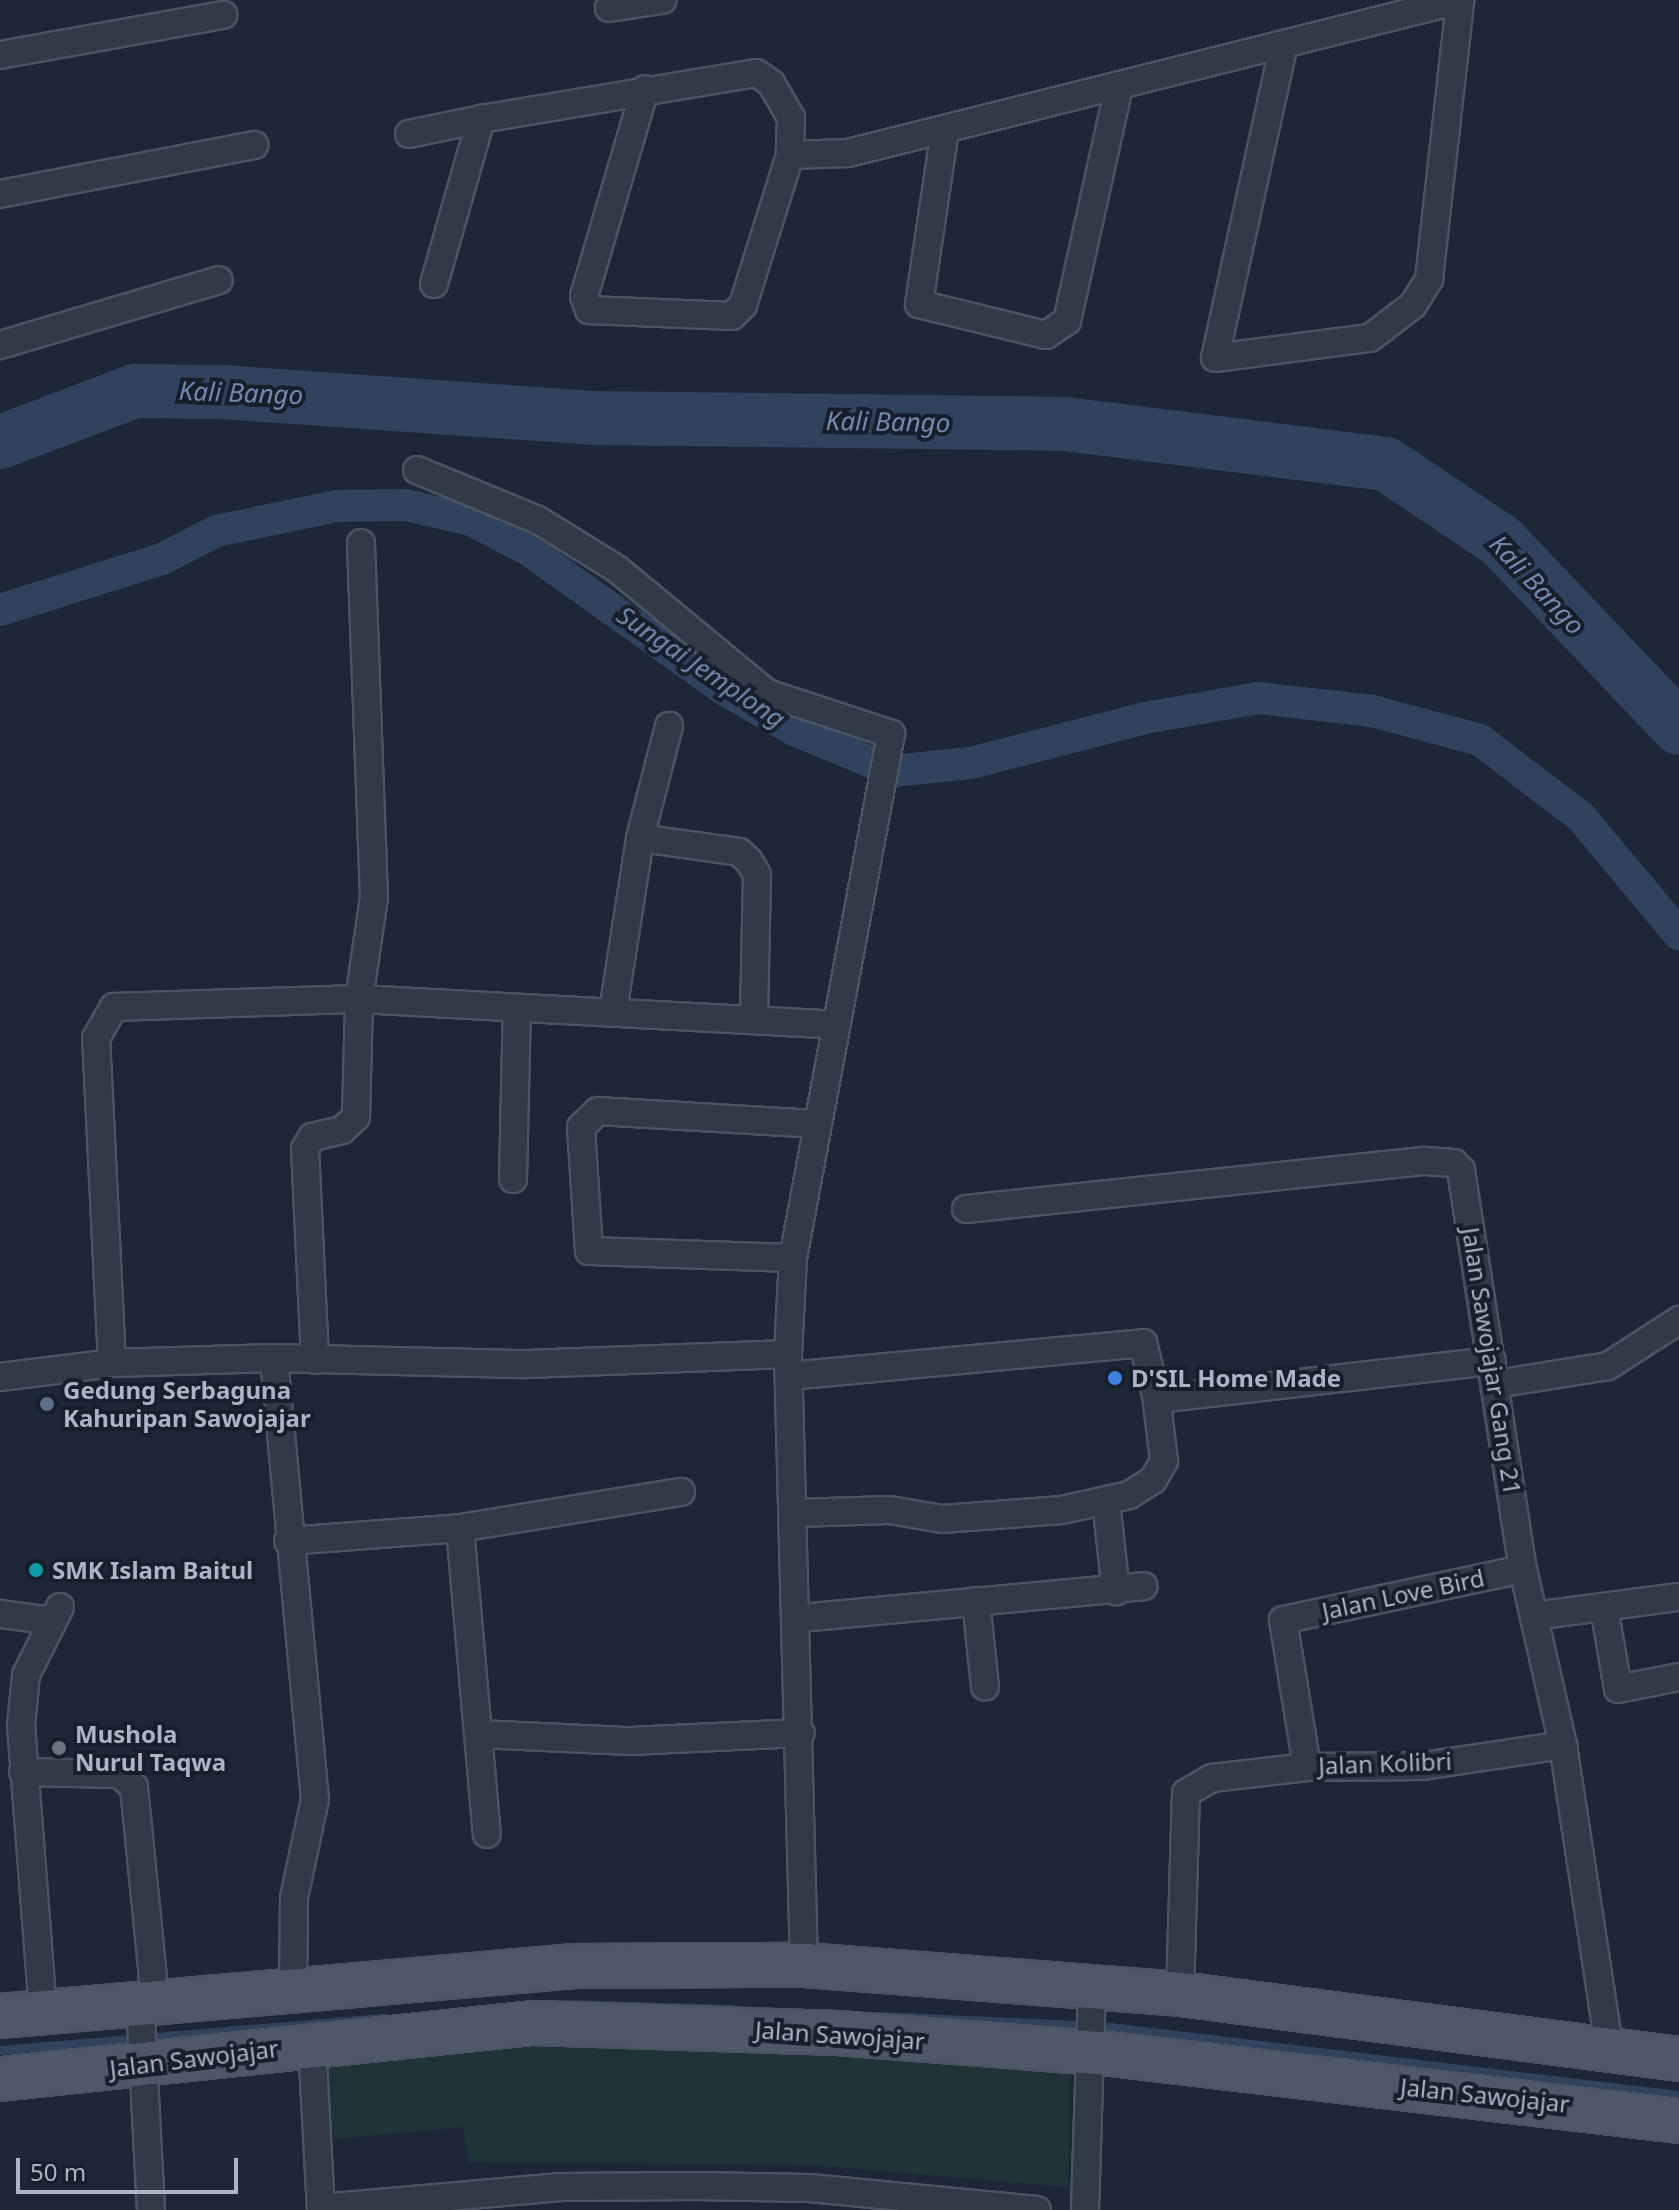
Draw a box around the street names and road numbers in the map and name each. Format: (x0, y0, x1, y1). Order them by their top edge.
street label: Jalan Sawojajar Gang 21 (1457, 1225, 1527, 1497)
street label: Jalan Love Bird (1319, 1563, 1487, 1625)
street label: Jalan Kolibri (1318, 1746, 1452, 1780)
street label: Jalan Sawojajar (754, 2015, 926, 2055)
street label: Jalan Sawojajar (108, 2033, 280, 2083)
street label: Jalan Sawojajar (1399, 2072, 1571, 2118)

